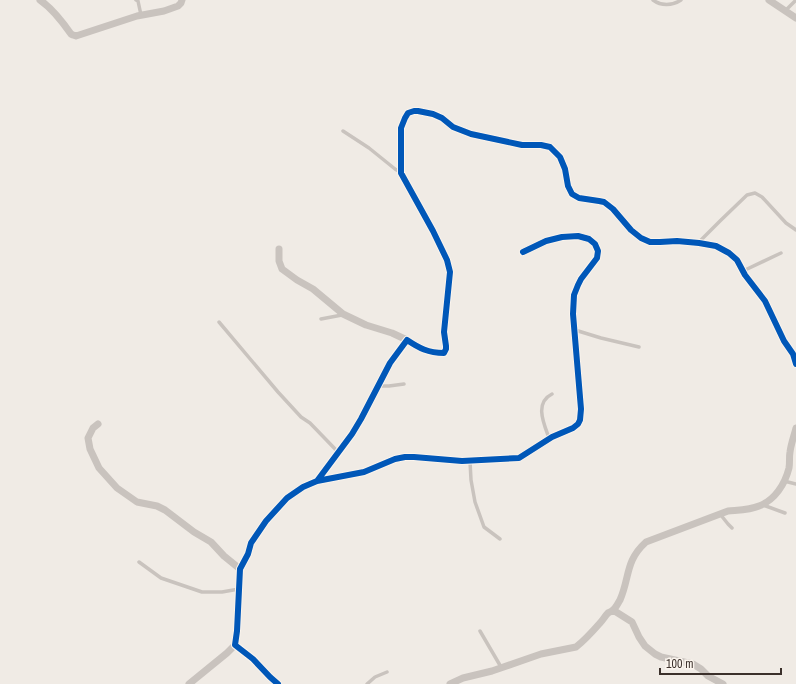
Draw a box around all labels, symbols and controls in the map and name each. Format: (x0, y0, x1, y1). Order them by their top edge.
scale bar (660, 650, 781, 676)
text: 100 m (666, 656, 693, 672)

